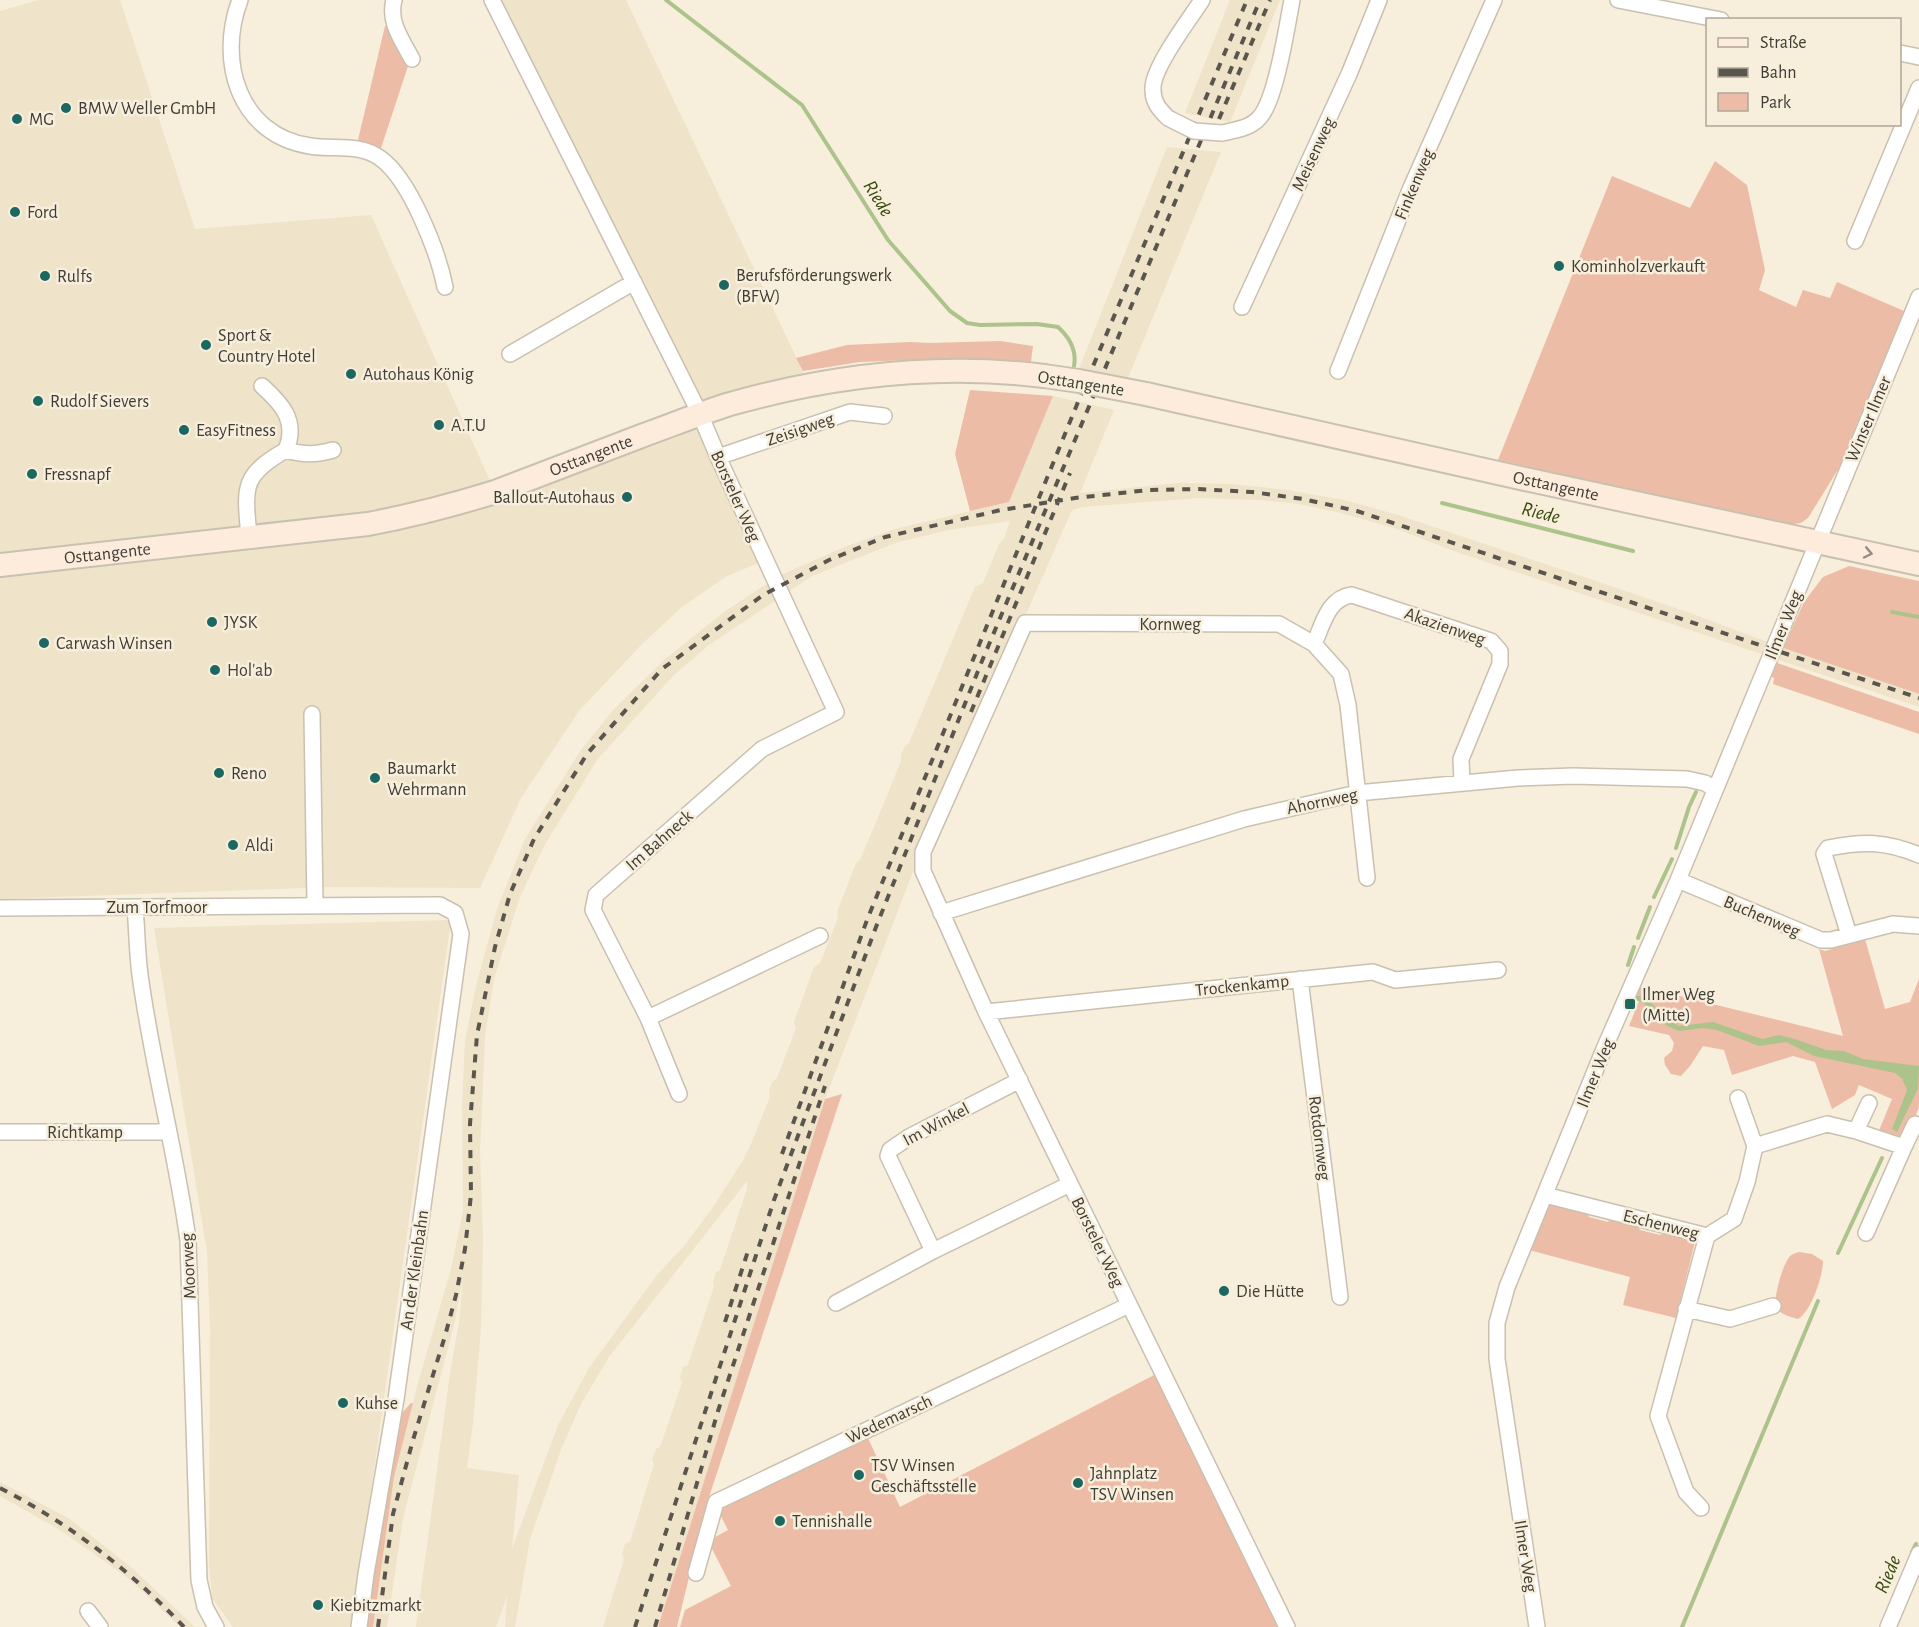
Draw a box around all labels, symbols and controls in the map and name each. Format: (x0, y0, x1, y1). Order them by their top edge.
legend (1706, 18, 1901, 126)
text: Straße (1760, 34, 1806, 52)
text: Bahn (1760, 64, 1796, 82)
text: Park (1760, 94, 1792, 112)
place label: BMW Weller GmbH (78, 100, 216, 118)
marker: BMW Weller GmbH (59, 101, 73, 115)
place label: MG (29, 111, 54, 129)
marker: MG (10, 112, 24, 126)
street label: Meisenweg (1289, 115, 1339, 194)
street label: Finkenweg (1392, 146, 1438, 223)
water label: Riede (859, 177, 897, 221)
place label: Ford (27, 204, 58, 222)
marker: Ford (8, 205, 22, 219)
place label: Kominholzverkauft (1571, 258, 1705, 276)
marker: Kominholzverkauft (1552, 259, 1566, 273)
place label: Berufsförderungswerk (BFW) (736, 267, 892, 306)
place label: Rulfs (57, 268, 92, 286)
marker: Rulfs (38, 269, 52, 283)
marker: Berufsförderungswerk (BFW) (717, 278, 731, 292)
place label: Sport & Country Hotel (218, 327, 316, 366)
marker: Sport & Country Hotel (199, 338, 213, 352)
place label: Autohaus König (363, 366, 474, 384)
marker: Autohaus König (344, 367, 358, 381)
street label: Osttangente (1036, 368, 1125, 400)
street label: Winser Ilmer (1843, 374, 1895, 465)
place label: Rudolf Sievers (50, 393, 149, 411)
marker: Rudolf Sievers (31, 394, 45, 408)
street label: Zeisigweg (764, 410, 837, 450)
place label: A.T.U (451, 417, 486, 435)
marker: A.T.U (432, 418, 446, 432)
place label: EasyFitness (196, 422, 276, 440)
marker: EasyFitness (177, 423, 191, 437)
street label: Osttangente (547, 432, 635, 480)
street label: Borsteler Weg (707, 448, 763, 545)
place label: Fressnapf (44, 466, 112, 484)
marker: Fressnapf (25, 467, 39, 481)
street label: Osttangente (1511, 469, 1600, 505)
place label: Ballout-Autohaus (493, 489, 615, 507)
marker: Ballout-Autohaus (620, 490, 634, 504)
water label: Riede (1519, 499, 1562, 527)
street label: Osttangente (63, 540, 152, 568)
one-way arrow (1863, 545, 1873, 558)
street label: Ilmer Weg (1762, 588, 1806, 663)
street label: Akazienweg (1402, 605, 1488, 649)
place label: JYSK (224, 614, 258, 632)
marker: JYSK (205, 615, 219, 629)
street label: Kornweg (1139, 616, 1201, 634)
place label: Carwash Winsen (56, 635, 173, 653)
marker: Carwash Winsen (37, 636, 51, 650)
place label: Hol'ab (227, 662, 273, 680)
marker: Hol'ab (208, 663, 222, 677)
place label: Baumarkt Wehrmann (387, 760, 467, 799)
place label: Reno (231, 765, 267, 783)
marker: Reno (212, 766, 226, 780)
marker: Baumarkt Wehrmann (368, 771, 382, 785)
street label: Ahornweg (1285, 786, 1359, 818)
street label: Im Bahneck (623, 807, 697, 874)
place label: Aldi (245, 837, 274, 855)
marker: Aldi (226, 838, 240, 852)
street label: Buchenweg (1721, 893, 1803, 941)
street label: Zum Torfmoor (107, 899, 208, 917)
street label: Trockenkamp (1194, 972, 1290, 1000)
place label: Ilmer Weg (Mitte) (1642, 986, 1715, 1025)
marker: Ilmer Weg (Mitte) (1623, 997, 1637, 1011)
street label: Ilmer Weg (1574, 1036, 1618, 1111)
street label: Rotdornweg (1305, 1095, 1333, 1182)
street label: Im Winkel (900, 1100, 973, 1150)
street label: Richtkamp (47, 1124, 123, 1142)
street label: Borsteler Weg (1068, 1194, 1127, 1291)
street label: Eschenweg (1621, 1207, 1701, 1243)
street label: An der Kleinbahn (398, 1209, 432, 1331)
street label: Moorweg (178, 1232, 200, 1299)
place label: Die Hütte (1236, 1283, 1304, 1301)
marker: Die Hütte (1217, 1284, 1231, 1298)
street label: Wedemarsch (844, 1392, 935, 1448)
place label: Kuhse (355, 1395, 398, 1413)
marker: Kuhse (336, 1396, 350, 1410)
place label: TSV Winsen Geschäftsstelle (871, 1457, 976, 1496)
place label: Jahnplatz TSV Winsen (1090, 1465, 1174, 1504)
marker: TSV Winsen Geschäftsstelle (852, 1468, 866, 1482)
marker: Jahnplatz TSV Winsen (1071, 1476, 1085, 1490)
place label: Tennishalle (792, 1513, 872, 1531)
marker: Tennishalle (773, 1514, 787, 1528)
street label: Ilmer Weg (1510, 1519, 1540, 1594)
water label: Riede (1871, 1552, 1905, 1596)
place label: Kiebitzmarkt (330, 1597, 422, 1615)
marker: Kiebitzmarkt (311, 1598, 325, 1612)

